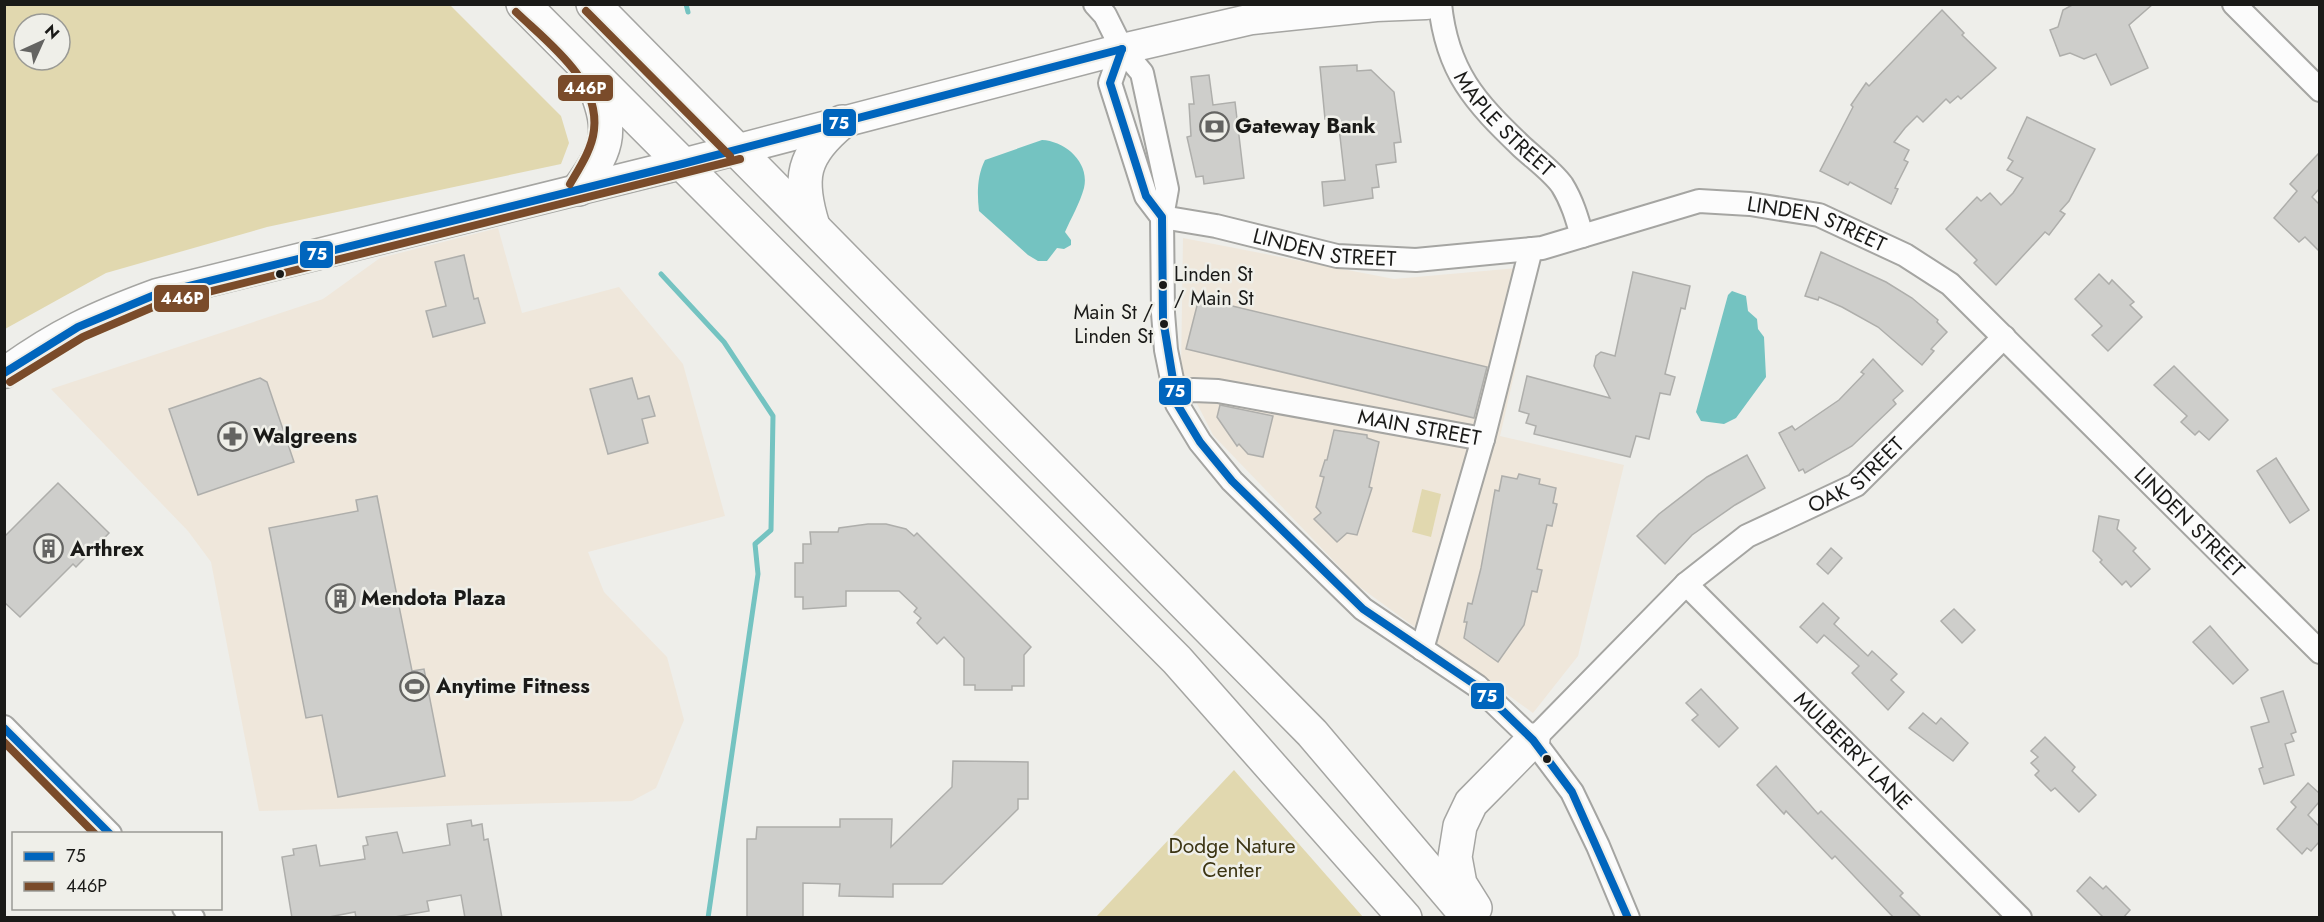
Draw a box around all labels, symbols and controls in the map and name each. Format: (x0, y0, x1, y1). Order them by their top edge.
north arrow (12, 12, 72, 72)
text: N (40, 19, 65, 44)
street label: MAPLE STREET (1446, 65, 1561, 184)
line badge: 446P (557, 74, 614, 102)
text: 446P (563, 77, 607, 100)
line badge: 75 (822, 108, 857, 137)
bank icon: Gateway Bank (1198, 110, 1230, 142)
place label: Gateway Bank (1235, 111, 1376, 141)
text: 75 (829, 112, 849, 135)
street label: LINDEN STREET (1745, 189, 1891, 259)
street label: LINDEN STREET (1250, 221, 1397, 274)
line badge: 75 (299, 240, 334, 269)
text: 75 (307, 243, 327, 266)
place label: Linden St / Main St (1174, 260, 1254, 313)
unlabelled marker (274, 268, 286, 280)
marker: Linden St / Main St (1157, 279, 1169, 291)
line badge: 446P (153, 284, 210, 313)
text: 446P (160, 287, 204, 310)
place label: Main St / Linden St (1073, 298, 1153, 351)
marker: Main St / Linden St (1158, 318, 1170, 330)
line badge: 75 (1158, 377, 1192, 406)
text: 75 (1165, 380, 1185, 403)
street label: MAIN STREET (1355, 402, 1483, 453)
pharmacy icon: Walgreens (216, 420, 248, 452)
place label: Walgreens (253, 421, 358, 451)
street label: OAK STREET (1803, 430, 1911, 520)
street label: LINDEN STREET (2127, 460, 2252, 584)
building icon: Arthrex (33, 533, 65, 565)
place label: Arthrex (69, 534, 145, 564)
building icon: Mendota Plaza (324, 582, 356, 614)
place label: Mendota Plaza (361, 583, 506, 613)
sports icon: Anytime Fitness (399, 670, 431, 702)
place label: Anytime Fitness (435, 671, 590, 701)
line badge: 75 (1470, 682, 1505, 710)
text: 75 (1477, 685, 1497, 708)
street label: MULBERRY LANE (1787, 685, 1919, 817)
unlabelled marker (1541, 753, 1553, 765)
park label: Dodge Nature Center (1169, 831, 1296, 885)
legend (12, 832, 222, 910)
text: 75 (66, 843, 86, 869)
text: 446P (66, 873, 107, 899)

